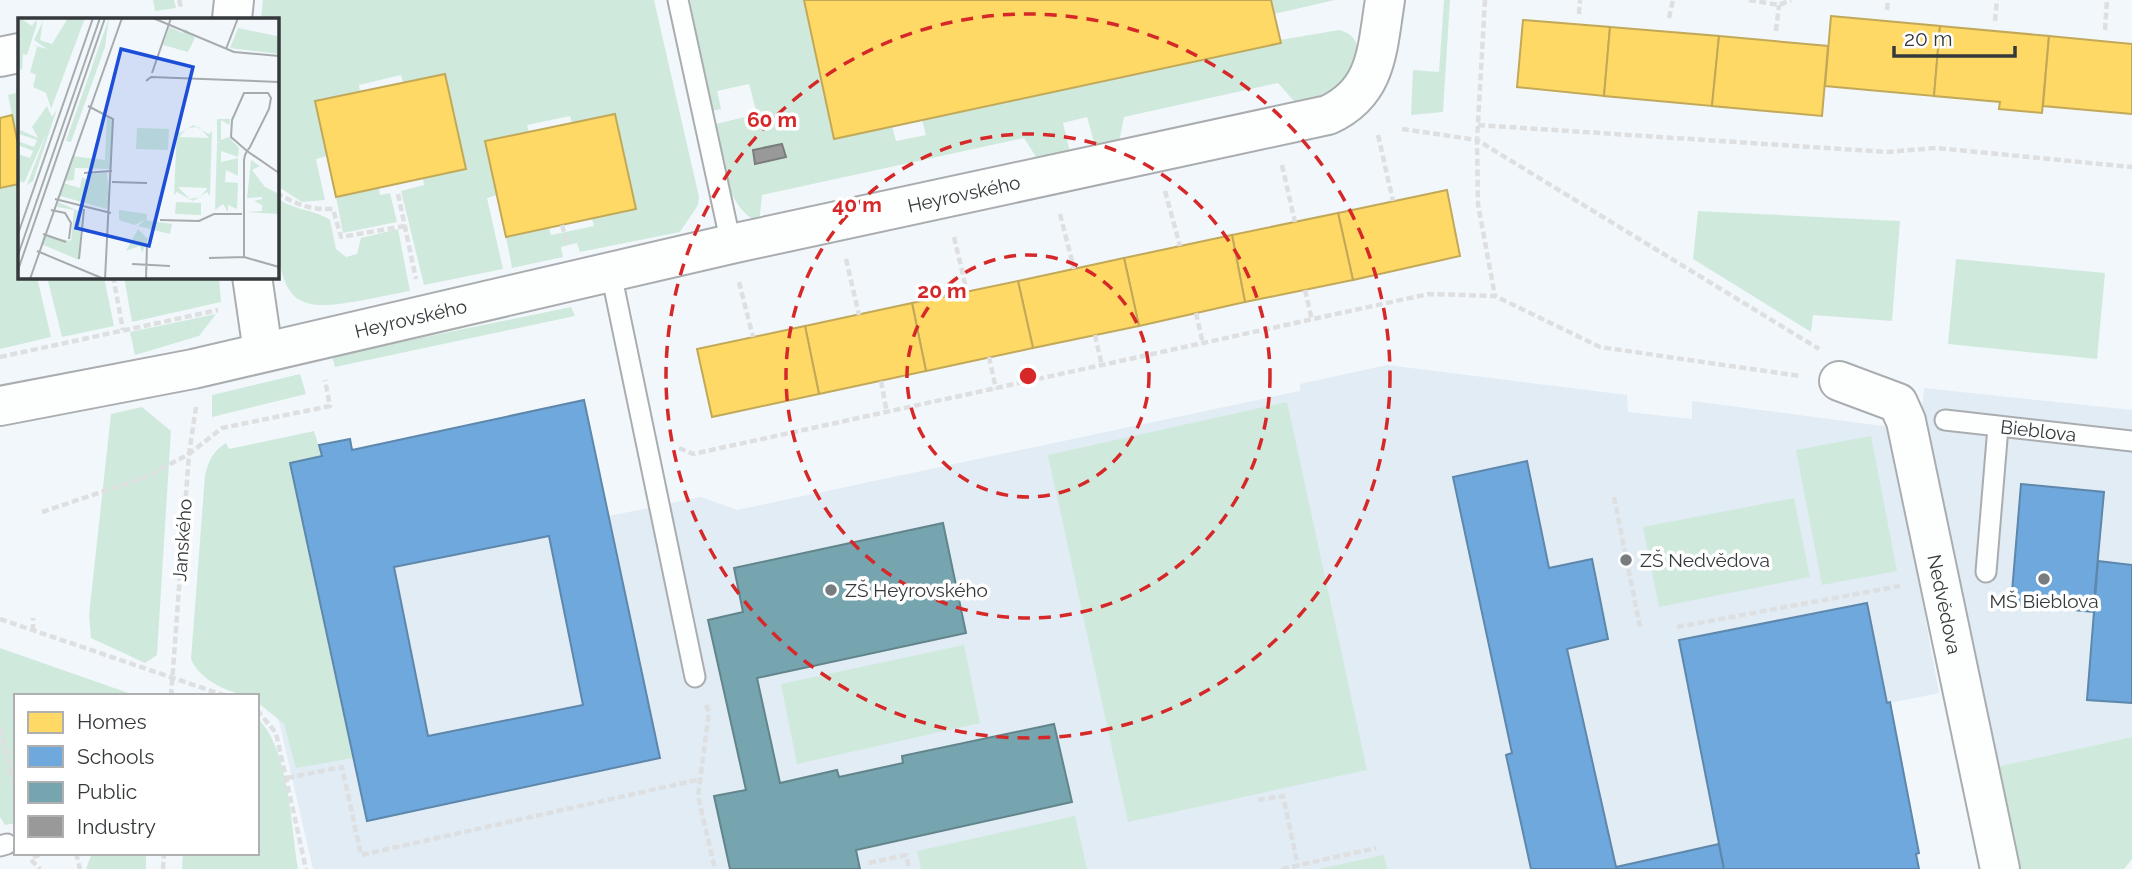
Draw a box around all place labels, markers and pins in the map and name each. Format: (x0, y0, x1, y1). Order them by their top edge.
centre of rings (1016, 364, 1040, 388)
place label: ZŠ Nedvědova (1640, 549, 1770, 571)
marker: ZŠ Nedvědova (1618, 552, 1634, 568)
marker: MŠ Bieblova (2036, 571, 2052, 587)
place label: ZŠ Heyrovského (845, 579, 988, 601)
marker: ZŠ Heyrovského (823, 582, 839, 598)
place label: MŠ Bieblova (1989, 590, 2099, 612)

